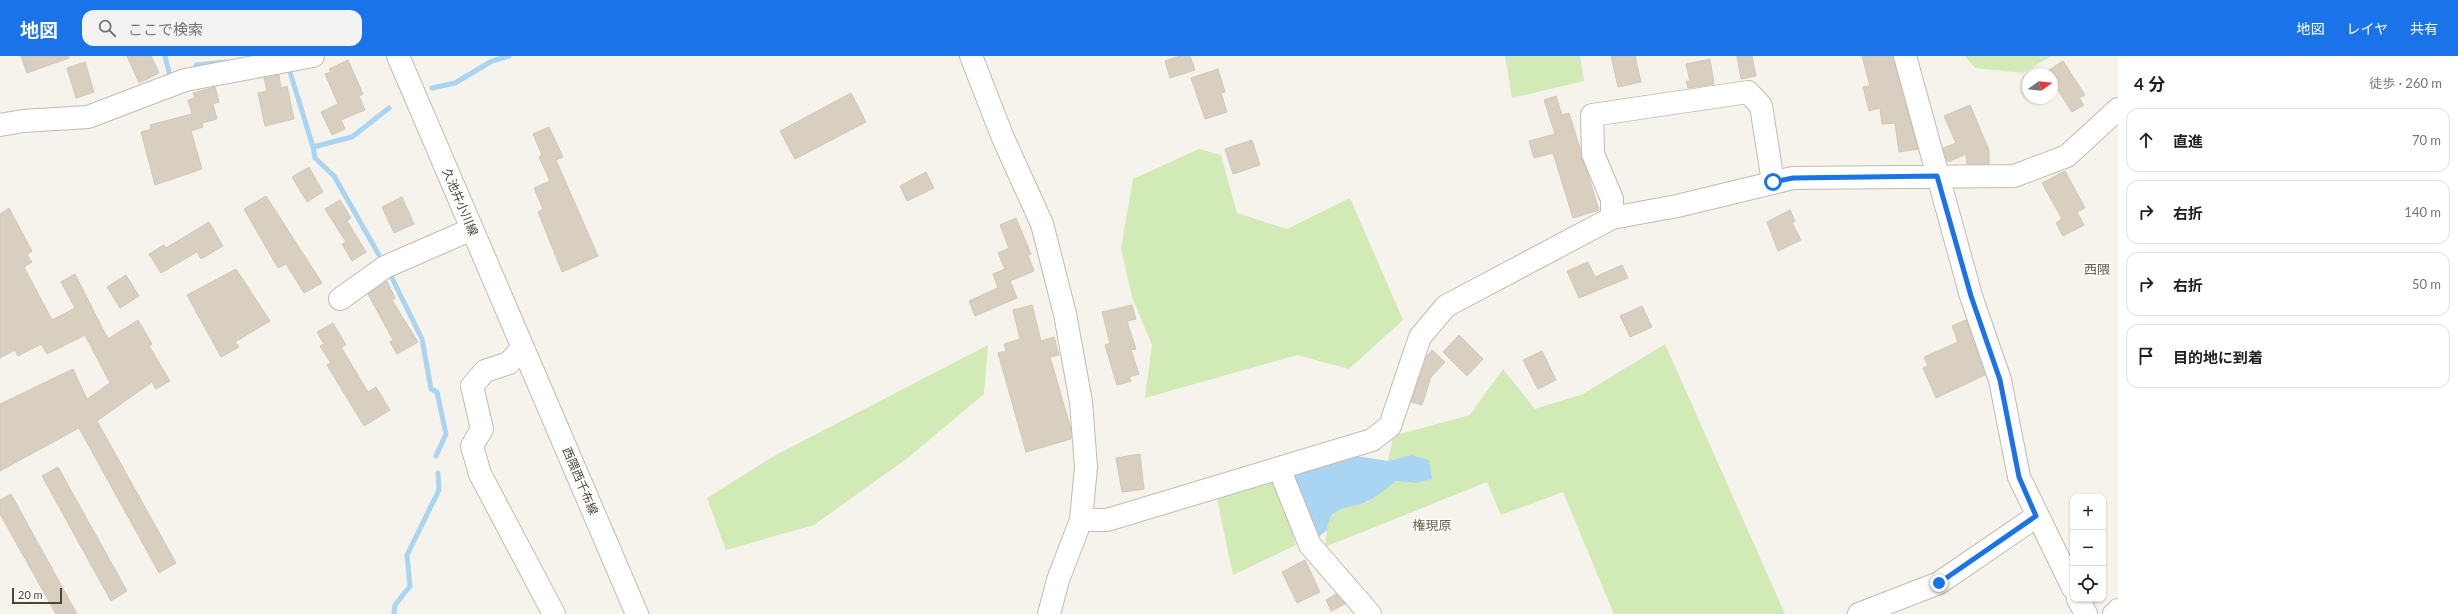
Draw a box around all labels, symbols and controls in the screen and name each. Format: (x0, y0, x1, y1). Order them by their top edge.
search box (82, 10, 362, 46)
icon: search (96, 17, 118, 39)
text: 地図 (20, 18, 58, 41)
text: ここで検索 (128, 20, 203, 38)
text: 地図 (2296, 20, 2324, 37)
text: レイヤ (2346, 20, 2388, 37)
text: 共有 (2410, 20, 2438, 37)
north arrow (2022, 68, 2058, 104)
text: 4 分 (2134, 73, 2165, 94)
text: 徒歩 · 260 m (2369, 75, 2442, 91)
icon: ahead (2135, 129, 2157, 151)
text: 直進 (2173, 132, 2203, 150)
text: 70 m (2412, 132, 2441, 148)
street label: 久池井小川線 (439, 166, 481, 238)
route start (1764, 173, 1782, 191)
icon: right (2135, 201, 2157, 223)
text: 右折 (2173, 204, 2203, 222)
text: 140 m (2404, 204, 2441, 220)
district label: 西隈 (2084, 261, 2110, 277)
icon: right (2135, 273, 2157, 295)
text: 右折 (2173, 276, 2203, 294)
text: 50 m (2412, 276, 2441, 292)
icon: arrive (2135, 345, 2157, 367)
text: 目的地に到着 (2173, 348, 2263, 366)
street label: 西隈西千布線 (559, 445, 601, 517)
map controls (2070, 494, 2106, 602)
button: + (2070, 494, 2106, 530)
district label: 権現原 (1412, 517, 1452, 533)
button: − (2070, 530, 2106, 566)
button: locate (2070, 566, 2106, 602)
route end (1930, 574, 1948, 592)
scale bar (12, 586, 62, 605)
text: 20 m (18, 588, 43, 601)

